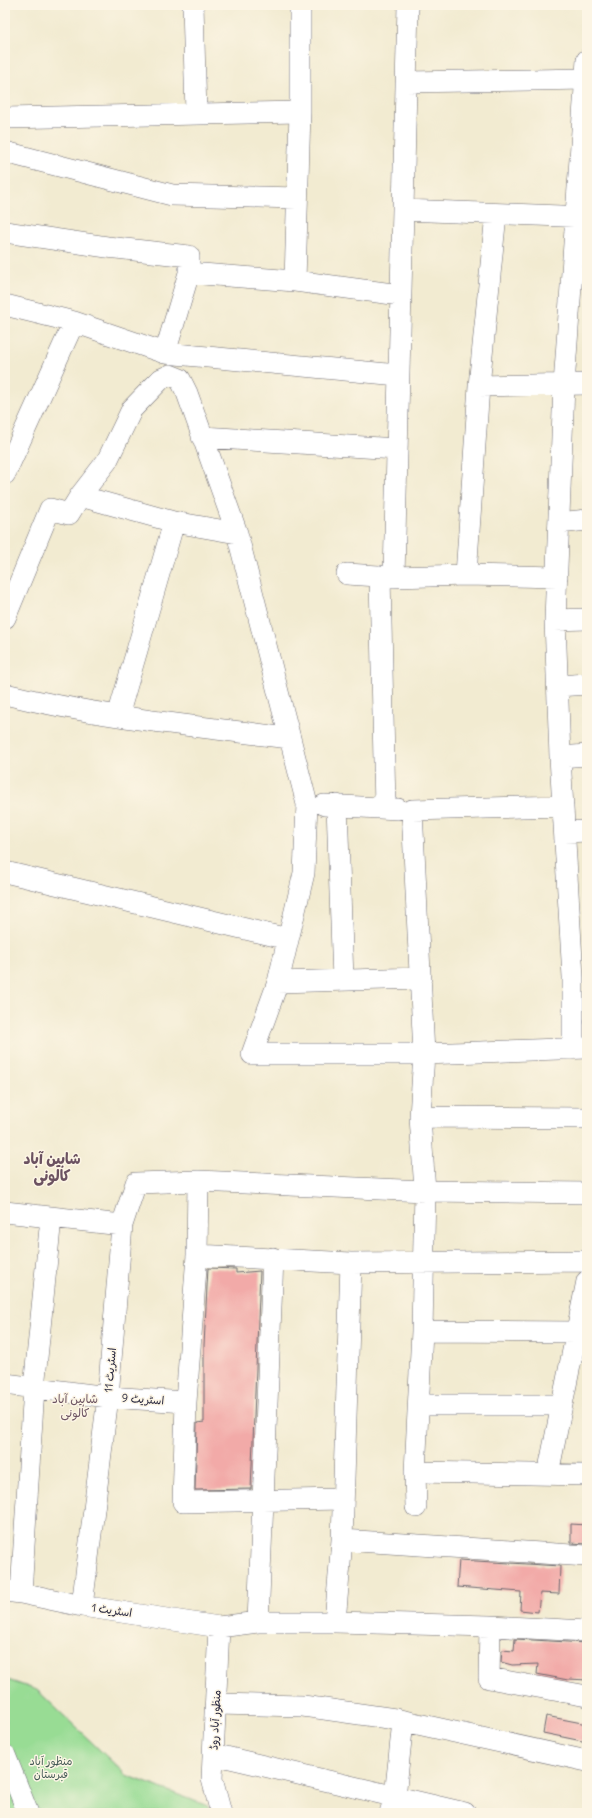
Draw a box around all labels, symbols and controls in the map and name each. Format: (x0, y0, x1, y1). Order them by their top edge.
district label: شاہین آباد کالونی (23, 1149, 81, 1186)
street label: اسٹریٹ 11 (101, 1347, 119, 1393)
district label: شاہین آباد کالونی (52, 1391, 98, 1421)
street label: اسٹریٹ 9 (121, 1391, 165, 1407)
street label: اسٹریٹ 1 (91, 1600, 133, 1620)
street label: منظور آباد روڈ (206, 1690, 225, 1751)
park label: منظور آباد قبرستان (29, 1754, 73, 1782)

